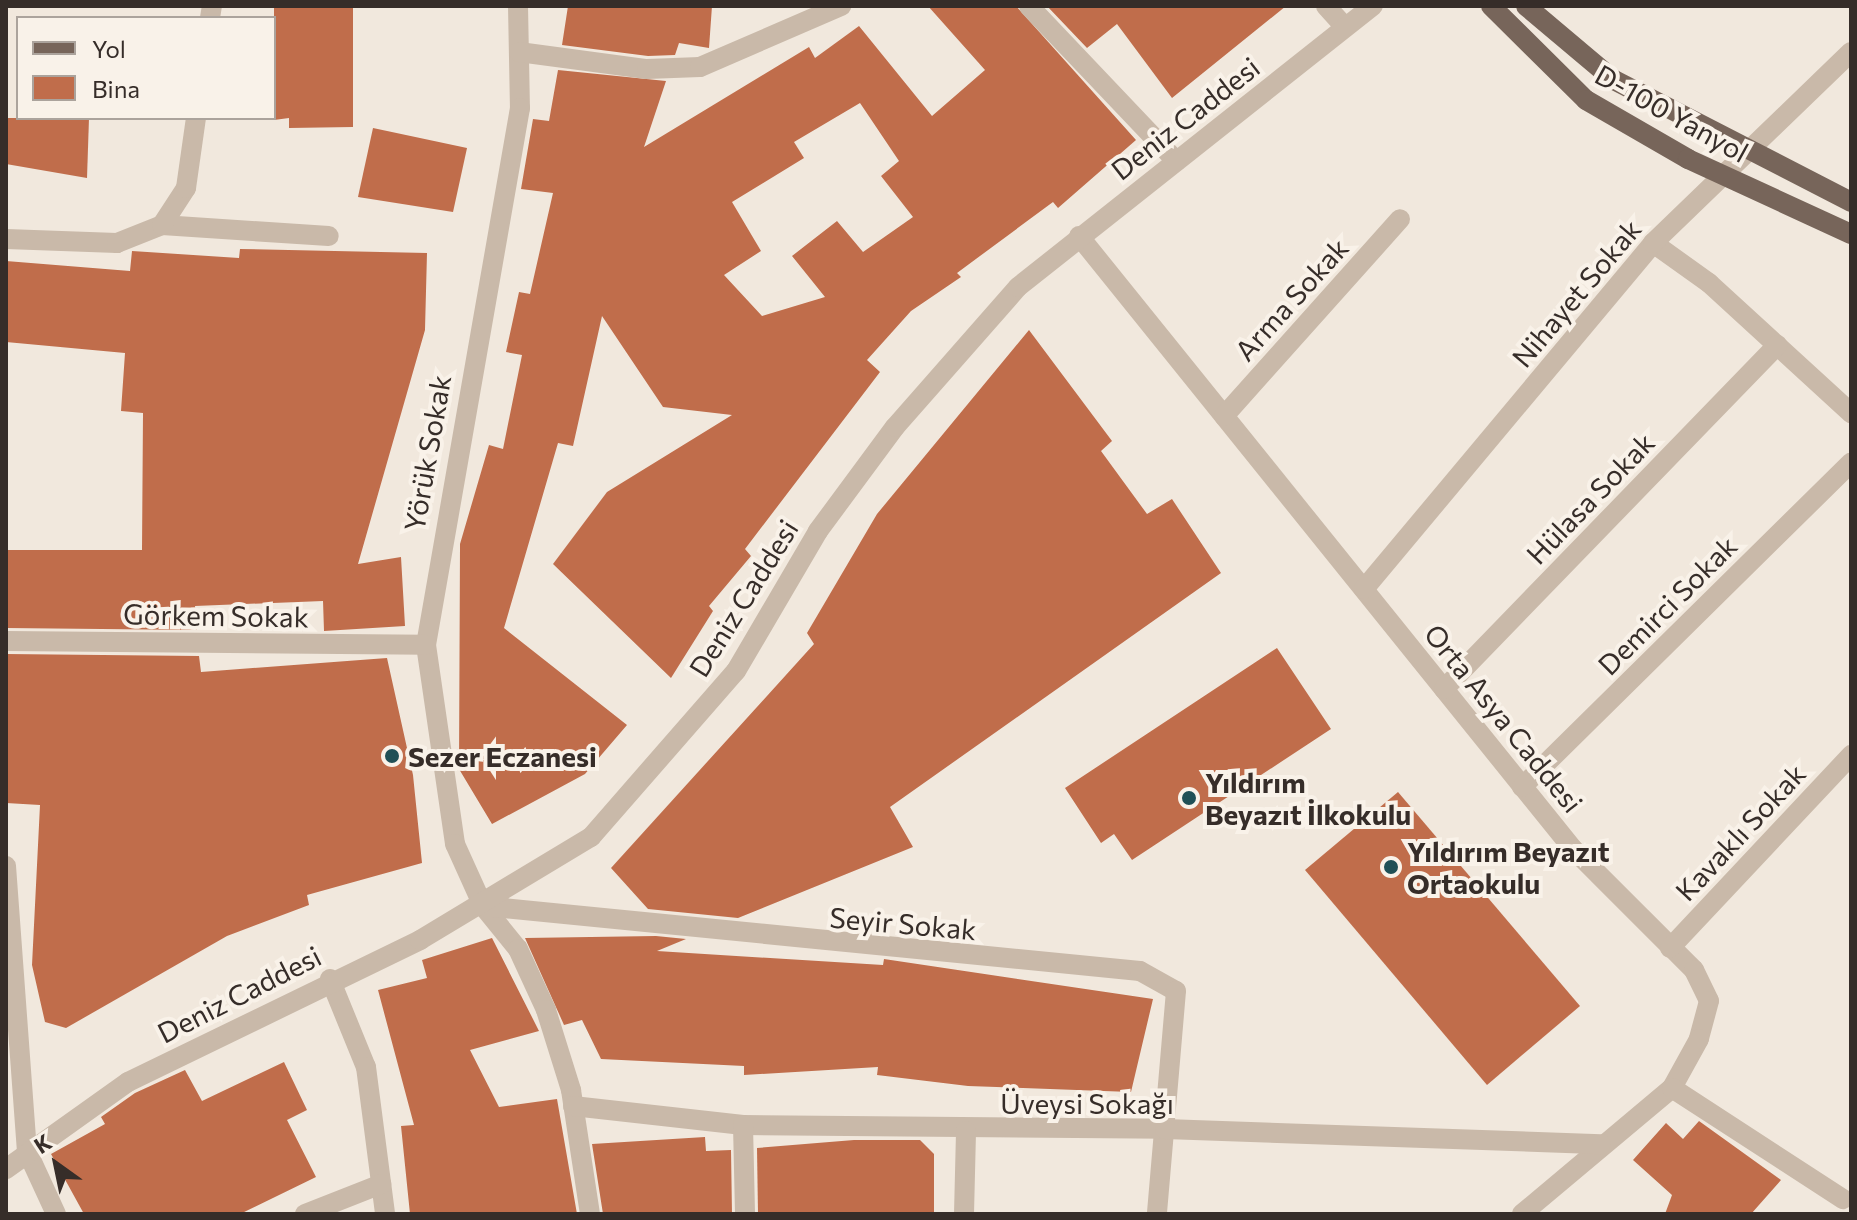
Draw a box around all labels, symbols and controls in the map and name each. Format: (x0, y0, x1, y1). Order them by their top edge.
legend (16, 16, 276, 120)
text: Yol (92, 34, 126, 63)
street label: Deniz Caddesi (1104, 50, 1266, 186)
street label: D-100 Yanyol (1590, 57, 1754, 169)
text: Bina (92, 74, 140, 103)
street label: Nihayet Sokak (1505, 212, 1647, 374)
street label: Arma Sokak (1227, 231, 1355, 367)
street label: Yörük Sokak (397, 372, 457, 534)
street label: Hülasa Sokak (1519, 425, 1661, 571)
street label: Deniz Caddesi (681, 513, 805, 683)
street label: Demirci Sokak (1591, 529, 1743, 681)
street label: Görkem Sokak (123, 597, 309, 633)
street label: Orta Asya Caddesi (1418, 617, 1590, 819)
place label: Sezer Eczanesi (408, 739, 597, 773)
marker: Sezer Eczanesi (383, 747, 401, 765)
street label: Kavaklı Sokak (1668, 757, 1812, 907)
place label: Yıldırım Beyazıt İlkokulu (1205, 765, 1411, 831)
marker: Yıldırım Beyazıt İlkokulu (1180, 789, 1198, 807)
place label: Yıldırım Beyazıt Ortaokulu (1407, 834, 1610, 900)
marker: Yıldırım Beyazıt Ortaokulu (1382, 858, 1400, 876)
street label: Seyir Sokak (828, 900, 978, 946)
street label: Deniz Caddesi (152, 938, 326, 1050)
street label: Üveysi Sokağı (1000, 1086, 1174, 1120)
north arrow (16, 1124, 96, 1204)
text: K (29, 1128, 56, 1159)

